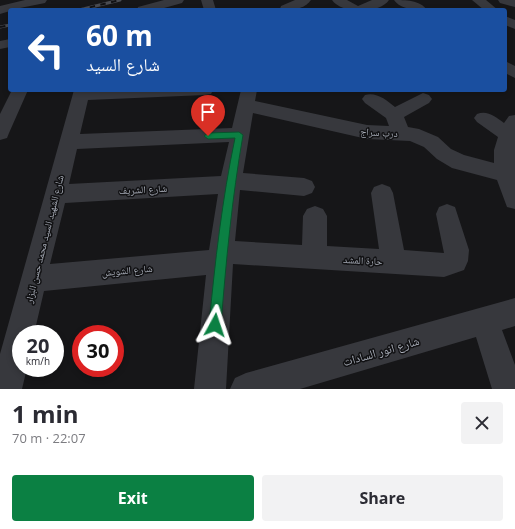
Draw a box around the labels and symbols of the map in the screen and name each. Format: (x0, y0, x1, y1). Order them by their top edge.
pin (191, 95, 225, 136)
street label: درب سراج (360, 124, 398, 140)
street label: شارع الشهيد السيد محمد حسن البزار (21, 173, 67, 305)
street label: شارع الشريف (118, 181, 168, 197)
street label: حارة المشد (343, 252, 384, 268)
street label: شارع الشويش (101, 261, 153, 279)
position arrow (194, 304, 236, 346)
speed limit sign: 30 (72, 325, 124, 377)
street label: شارع انور السادات (341, 332, 421, 370)

